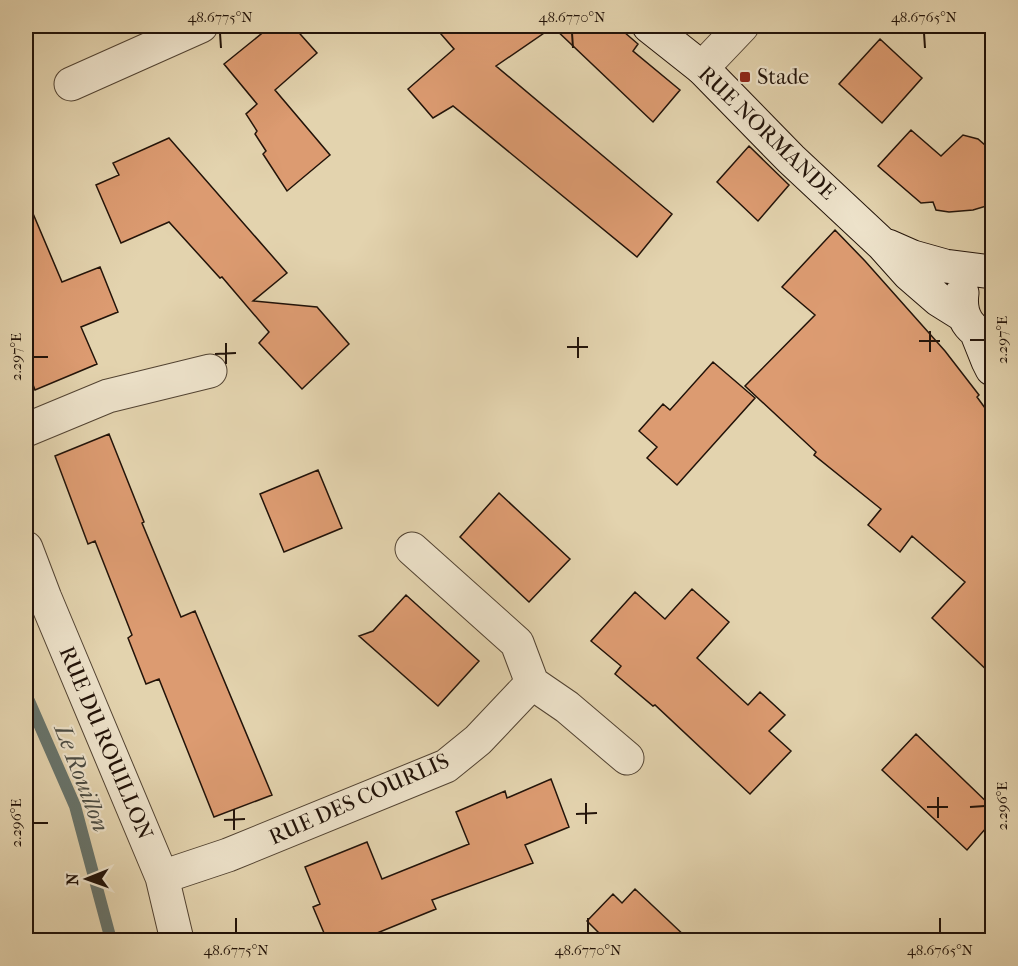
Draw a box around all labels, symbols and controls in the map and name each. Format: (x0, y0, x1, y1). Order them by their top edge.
text: 48.6775°N (187, 8, 253, 26)
text: 48.6770°N (539, 8, 606, 26)
text: 48.6765°N (891, 8, 958, 26)
street label: RUE NORMANDE (693, 61, 841, 205)
place label: Stade (757, 64, 809, 90)
marker: Stade (738, 70, 752, 84)
text: 2.297°E (993, 316, 1011, 364)
text: 2.297°E (7, 333, 25, 381)
street label: RUE DU ROUILLON (54, 643, 159, 844)
water label: Le Rouillon (48, 719, 115, 836)
street label: RUE DES COURLIS (265, 748, 453, 850)
text: 2.296°E (993, 782, 1011, 830)
text: 2.296°E (7, 799, 25, 847)
north arrow (57, 849, 117, 909)
text: N (63, 872, 82, 885)
text: 48.6775°N (203, 941, 269, 959)
text: 48.6770°N (555, 941, 622, 959)
text: 48.6765°N (907, 941, 974, 959)

